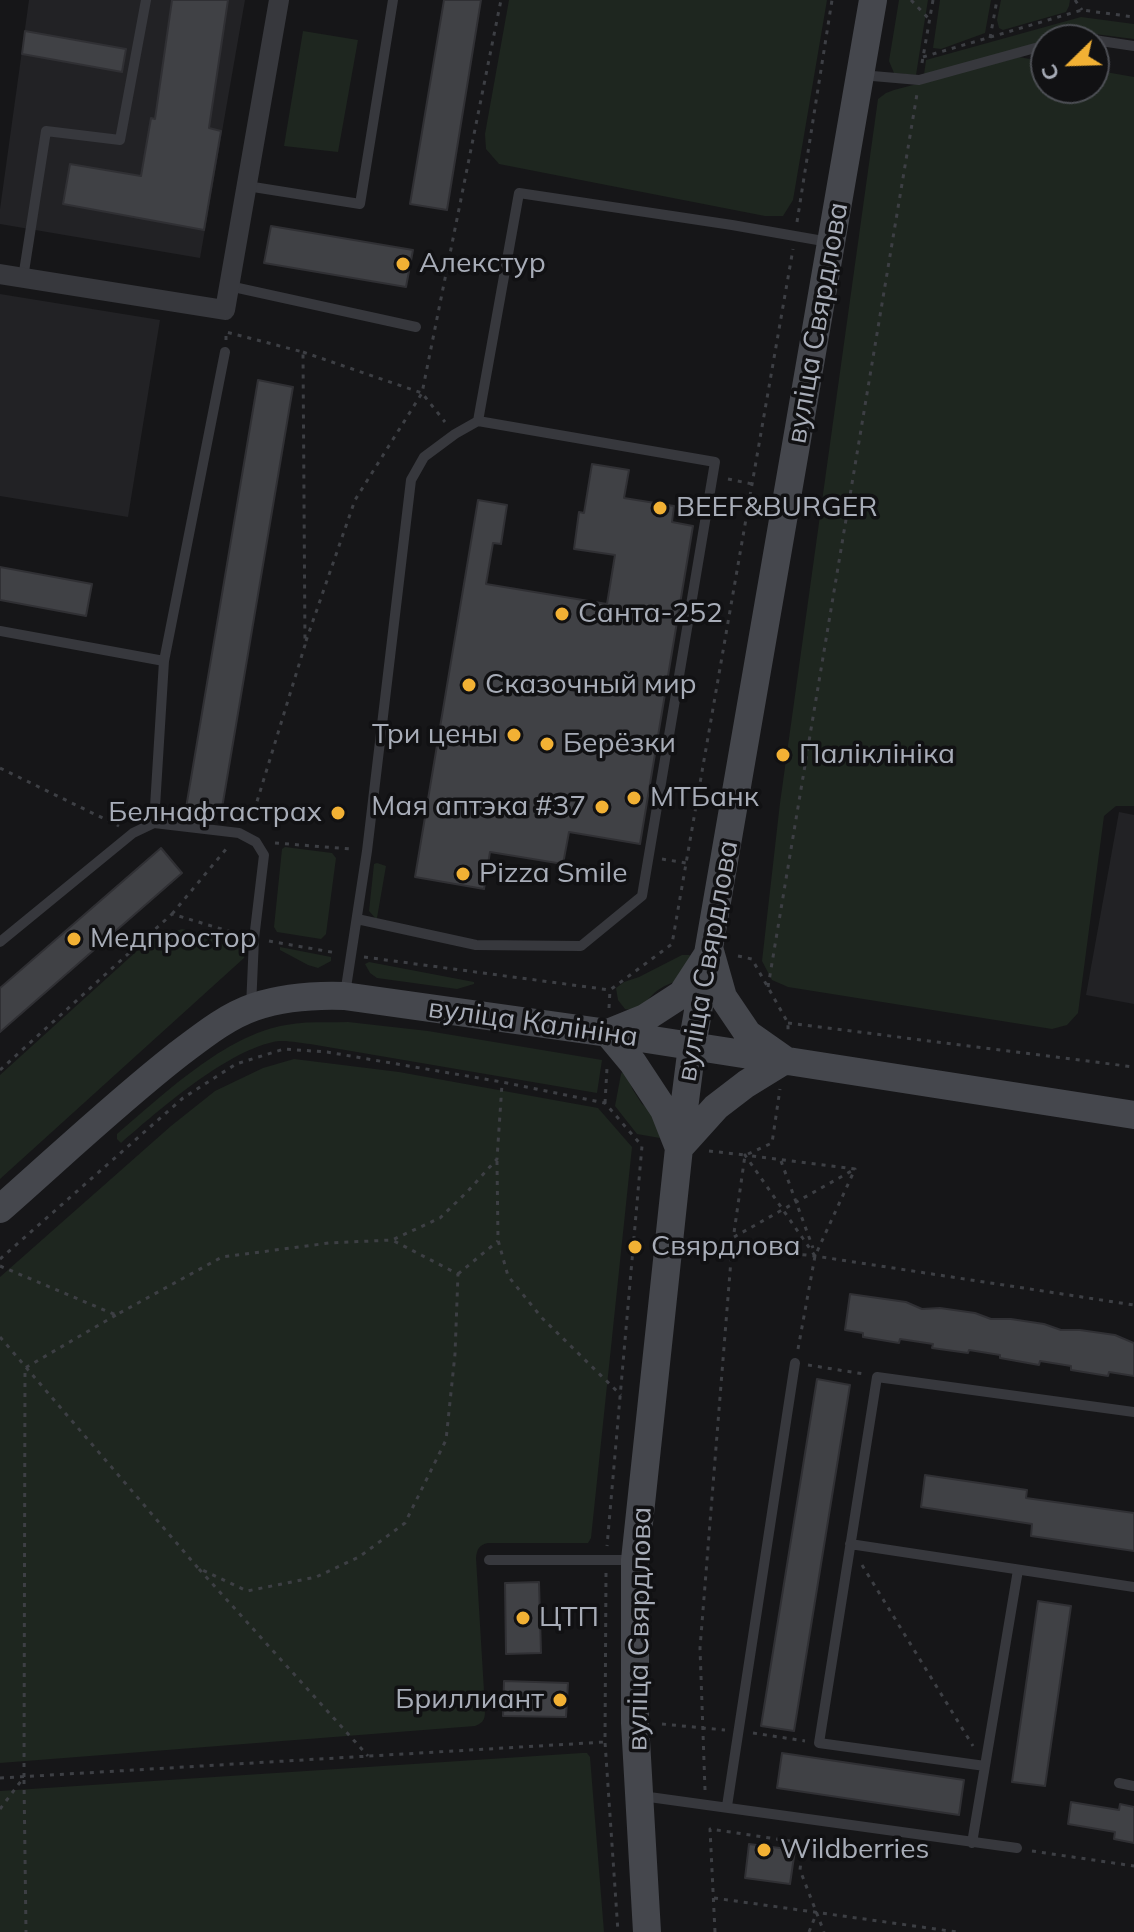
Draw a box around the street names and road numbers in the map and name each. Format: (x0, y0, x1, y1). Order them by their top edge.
street label: вуліца Свярдлова (780, 200, 856, 446)
street label: вуліца Свярдлова (670, 838, 746, 1084)
street label: вуліца Калініна (426, 992, 640, 1054)
street label: вуліца Свярдлова (621, 1506, 659, 1752)

